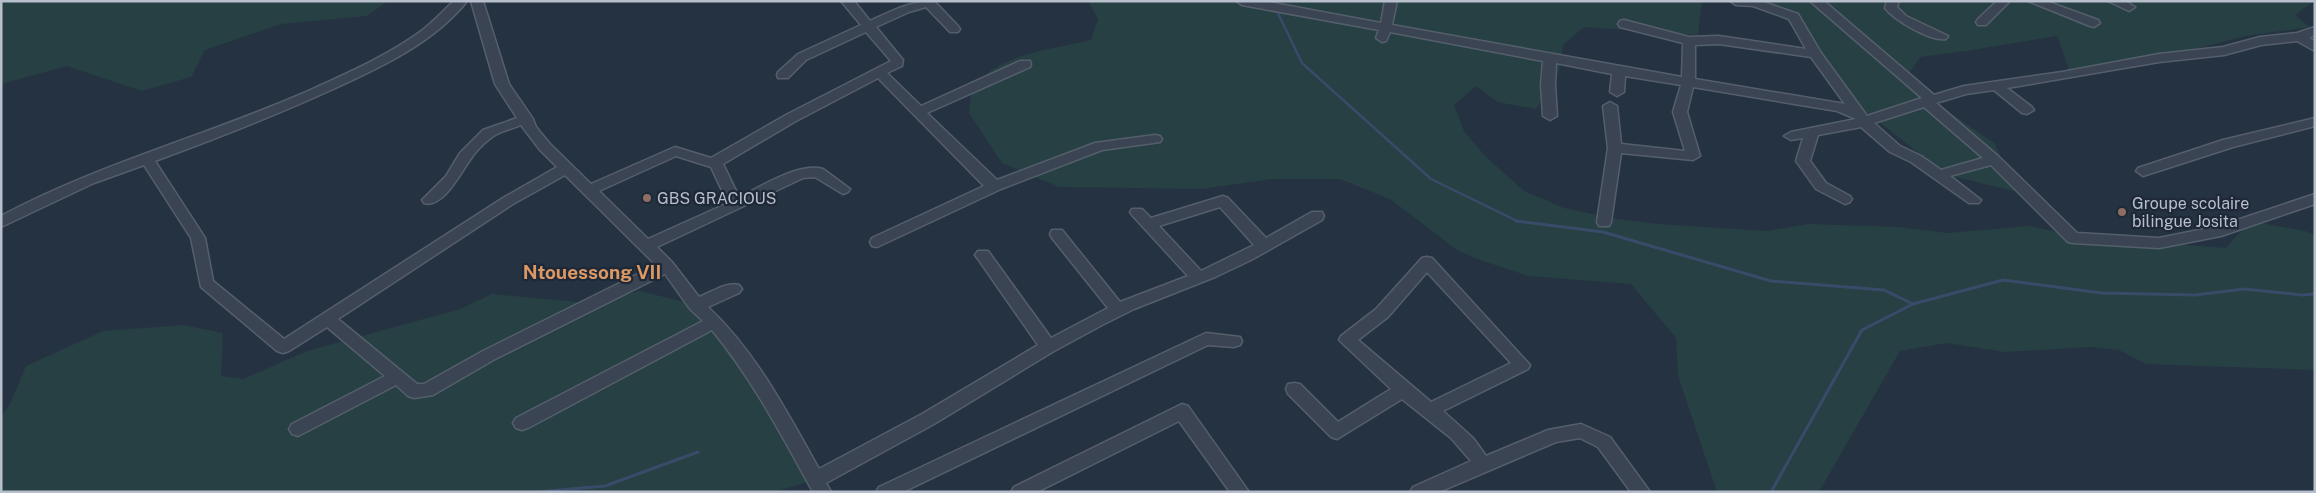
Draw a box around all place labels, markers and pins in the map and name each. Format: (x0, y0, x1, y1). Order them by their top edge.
place label: GBS GRACIOUS (657, 189, 777, 208)
marker: GBS GRACIOUS (641, 192, 653, 204)
place label: Groupe scolaire bilingue Josita (2132, 194, 2249, 231)
marker: Groupe scolaire bilingue Josita (2116, 206, 2128, 218)

